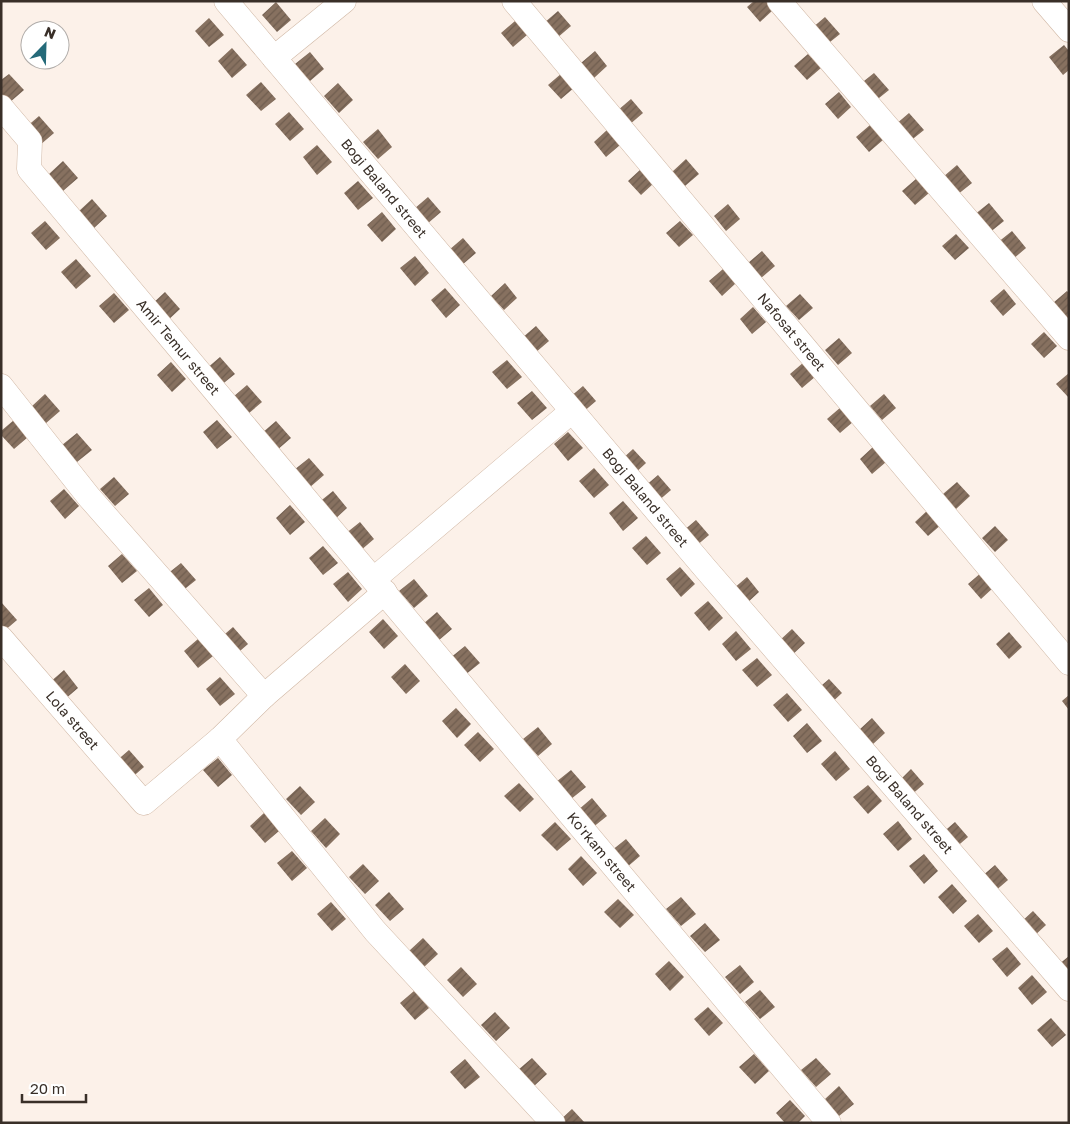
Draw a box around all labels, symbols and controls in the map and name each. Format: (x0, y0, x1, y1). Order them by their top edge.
north arrow (20, 20, 70, 70)
text: N (42, 23, 58, 42)
street label: Bogi Baland street (338, 135, 431, 241)
street label: Nafosat street (754, 289, 829, 374)
street label: Amir Temur street (134, 295, 224, 398)
street label: Bogi Baland street (599, 444, 692, 550)
street label: Lola street (43, 687, 103, 753)
street label: Bogi Baland street (863, 752, 957, 857)
street label: Ko'rkam street (564, 809, 640, 895)
scale bar (22, 1072, 86, 1104)
text: 20 m (30, 1079, 65, 1097)

